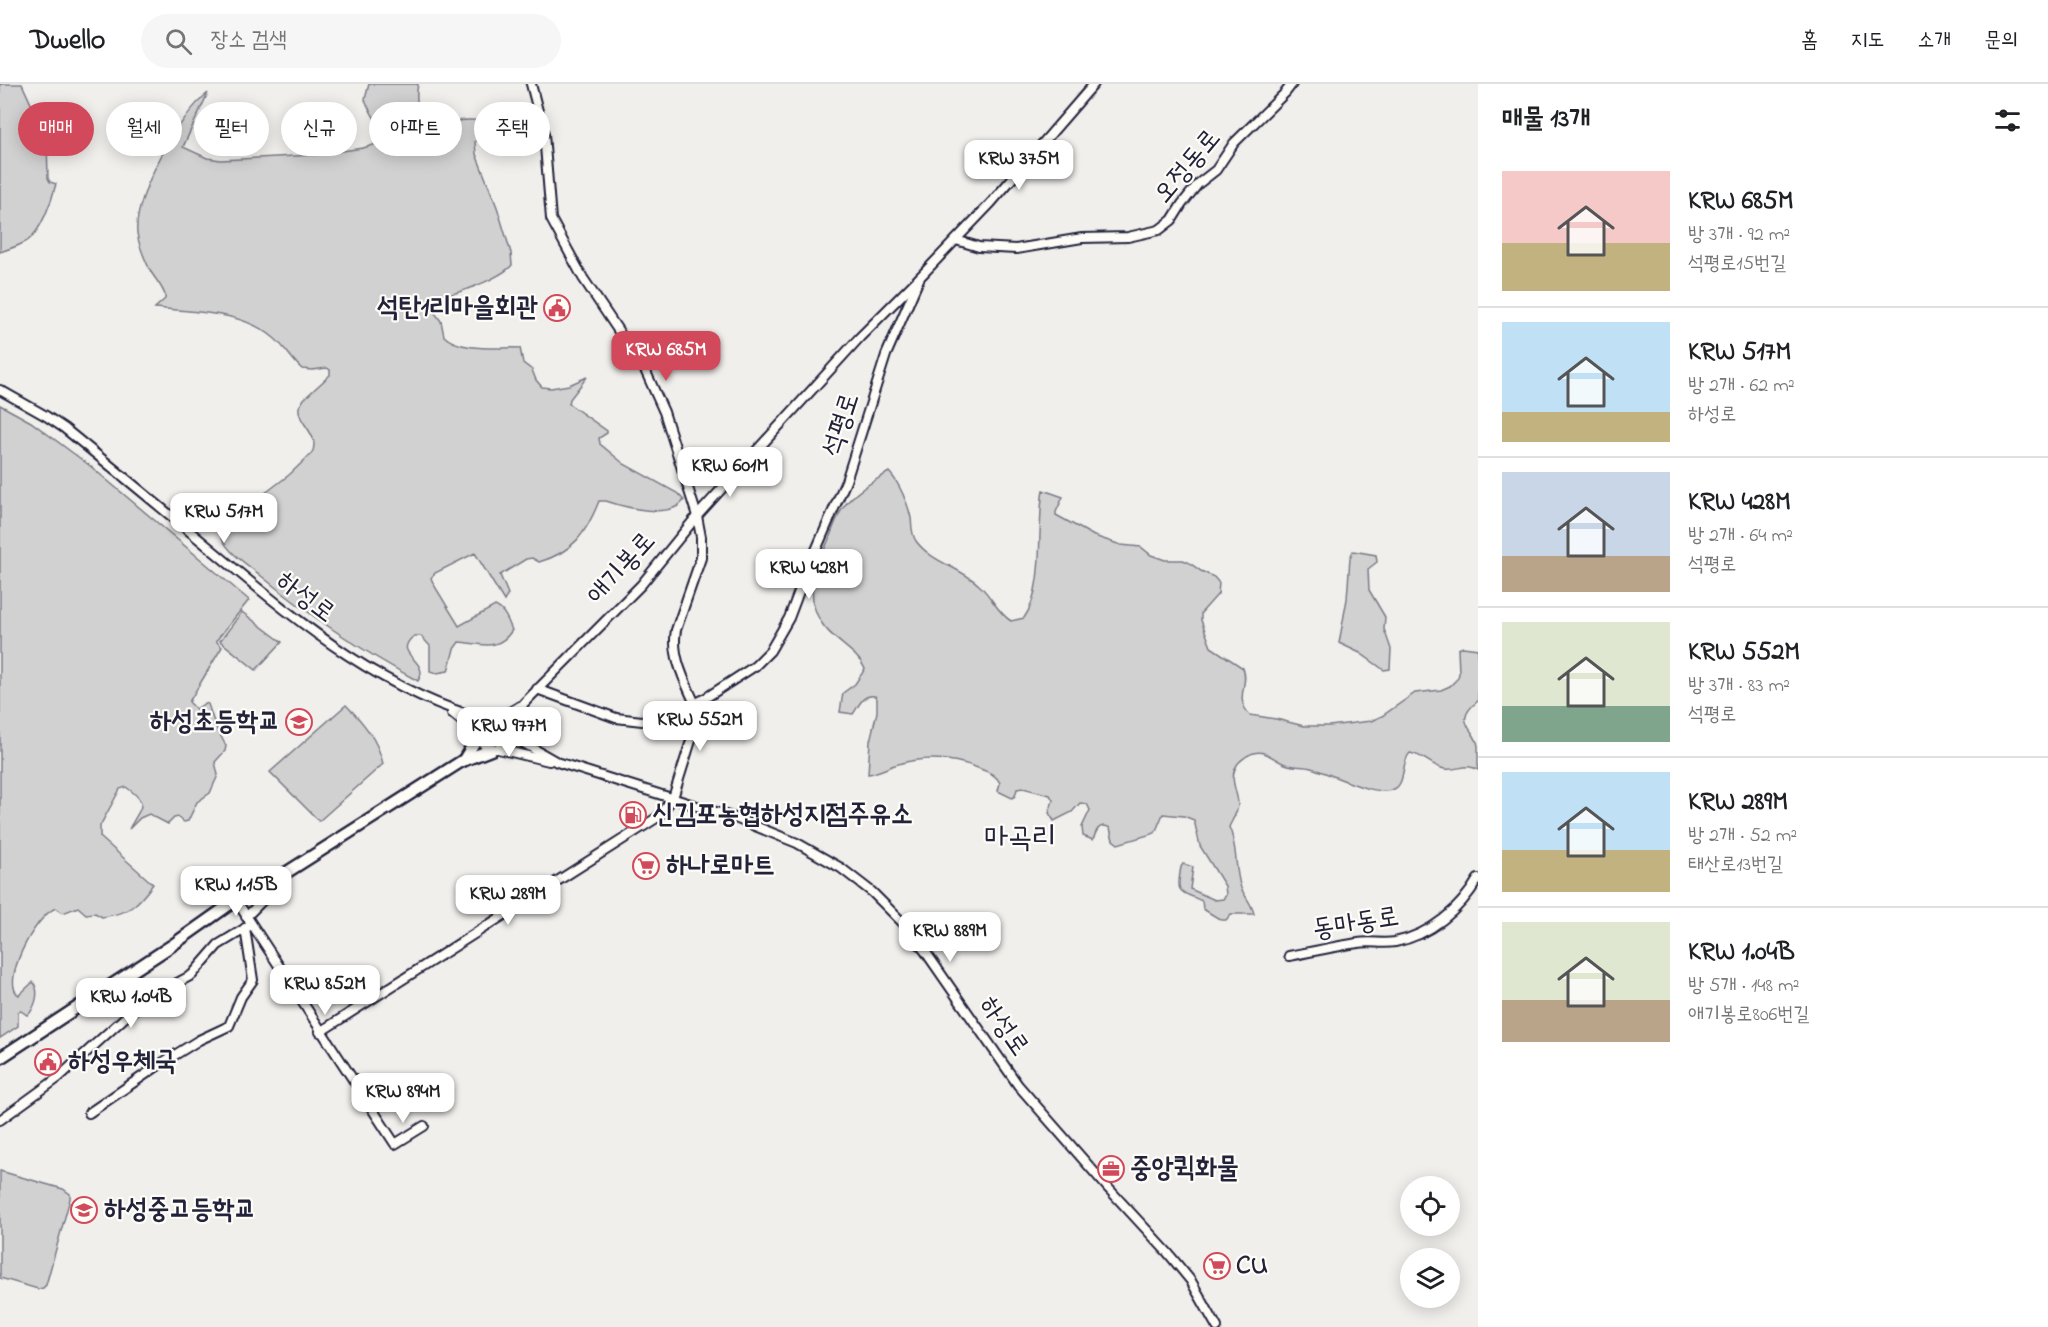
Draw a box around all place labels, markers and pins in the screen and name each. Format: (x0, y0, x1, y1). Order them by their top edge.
pin: KRW 375M (957, 140, 1081, 191)
place label: 석탄1리마을회관 (376, 289, 538, 328)
public building icon: 석탄1리마을회관 (542, 293, 572, 323)
pin: KRW 685M (604, 331, 728, 382)
pin: KRW 601M (668, 447, 792, 498)
pin: KRW 517M (162, 493, 286, 544)
pin: KRW 428M (747, 549, 871, 600)
pin: KRW 552M (638, 701, 762, 752)
place label: 하성초등학교 (150, 703, 280, 742)
school or university icon: 하성초등학교 (284, 707, 314, 737)
pin: KRW 977M (447, 707, 571, 758)
place label: 신김포농협하성지점주유소 (652, 796, 913, 835)
fuel station icon: 신김포농협하성지점주유소 (618, 800, 648, 830)
place label: 하나로마트 (666, 847, 775, 886)
supermarket icon: 하나로마트 (631, 851, 661, 881)
pin: KRW 1.15B (167, 866, 305, 917)
pin: KRW 289M (446, 875, 570, 926)
pin: KRW 889M (888, 912, 1012, 963)
pin: KRW 852M (263, 965, 387, 1016)
pin: KRW 1.04B (62, 978, 200, 1029)
place label: 하성우체국 (68, 1043, 177, 1082)
public building icon: 하성우체국 (33, 1047, 63, 1077)
pin: KRW 894M (341, 1073, 465, 1124)
place label: 중앙퀵화물 (1130, 1150, 1239, 1189)
office icon: 중앙퀵화물 (1096, 1154, 1126, 1184)
place label: 하성중고등학교 (104, 1191, 256, 1230)
school or university icon: 하성중고등학교 (69, 1195, 99, 1225)
place label: CU (1236, 1247, 1268, 1286)
supermarket icon: CU (1202, 1251, 1232, 1281)

